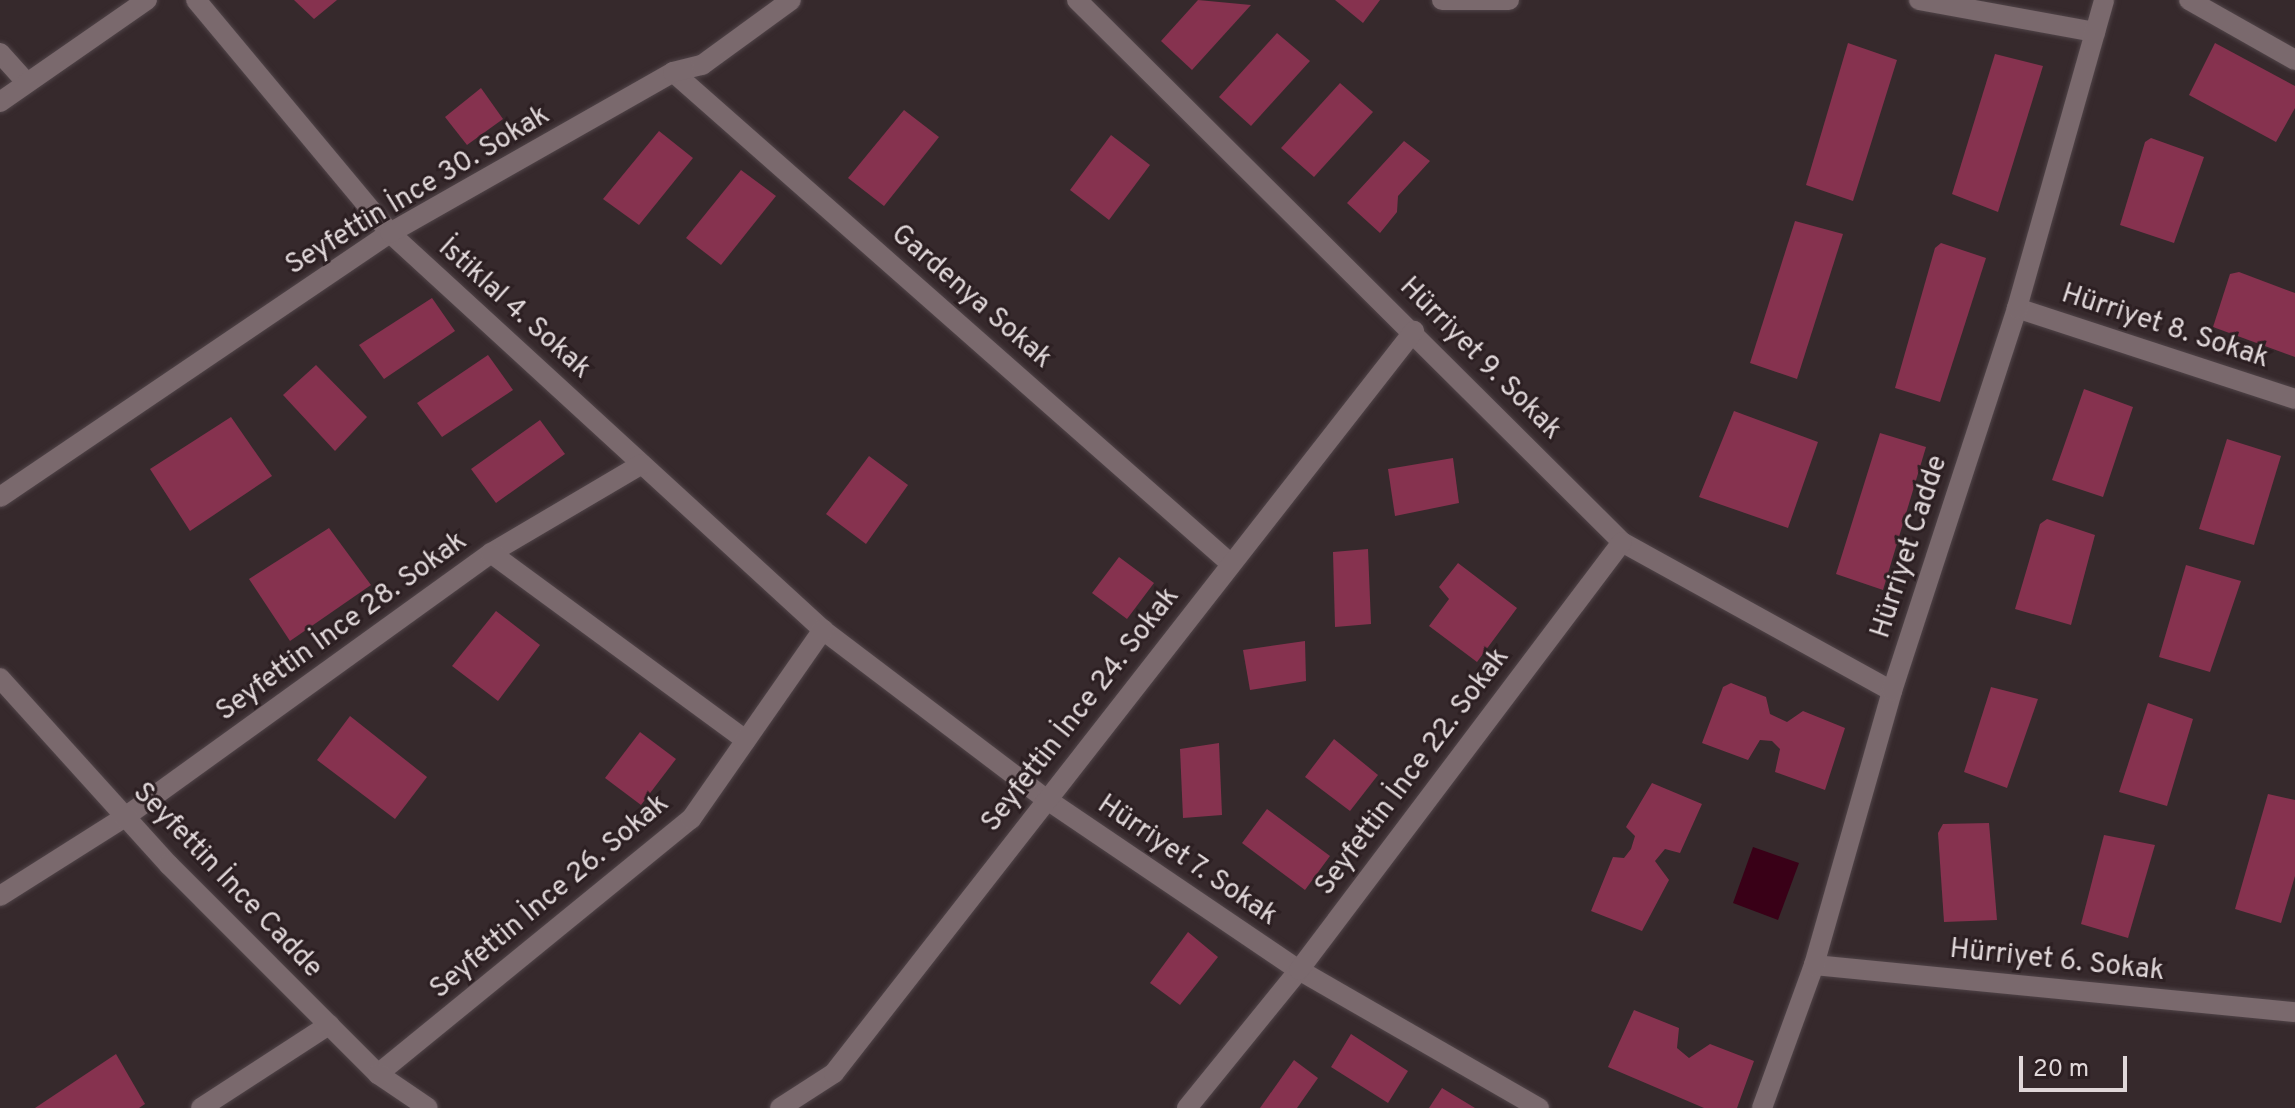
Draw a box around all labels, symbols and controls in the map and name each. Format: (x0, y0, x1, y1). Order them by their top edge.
street label: Seyfettin İnce 30. Sokak (280, 99, 556, 283)
street label: Gardenya Sokak (884, 218, 1058, 376)
street label: İstiklal 4. Sokak (431, 232, 597, 386)
street label: Hürriyet 9. Sokak (1392, 271, 1568, 447)
street label: Hürriyet 8. Sokak (2057, 278, 2273, 376)
street label: Hürriyet Cadde (1865, 451, 1955, 643)
street label: Seyfettin İnce 28. Sokak (210, 525, 474, 729)
street label: Seyfettin İnce 24. Sokak (975, 581, 1187, 839)
street label: Seyfettin İnce 22. Sokak (1309, 642, 1517, 902)
street label: Seyfettin İnce Cadde (125, 776, 329, 986)
street label: Seyfettin İnce 26. Sokak (424, 787, 676, 1007)
street label: Hürriyet 7. Sokak (1090, 788, 1284, 934)
street label: Hürriyet 6. Sokak (1948, 933, 2166, 989)
scale bar (2023, 1040, 2131, 1090)
text: 20 m (2033, 1055, 2089, 1085)

